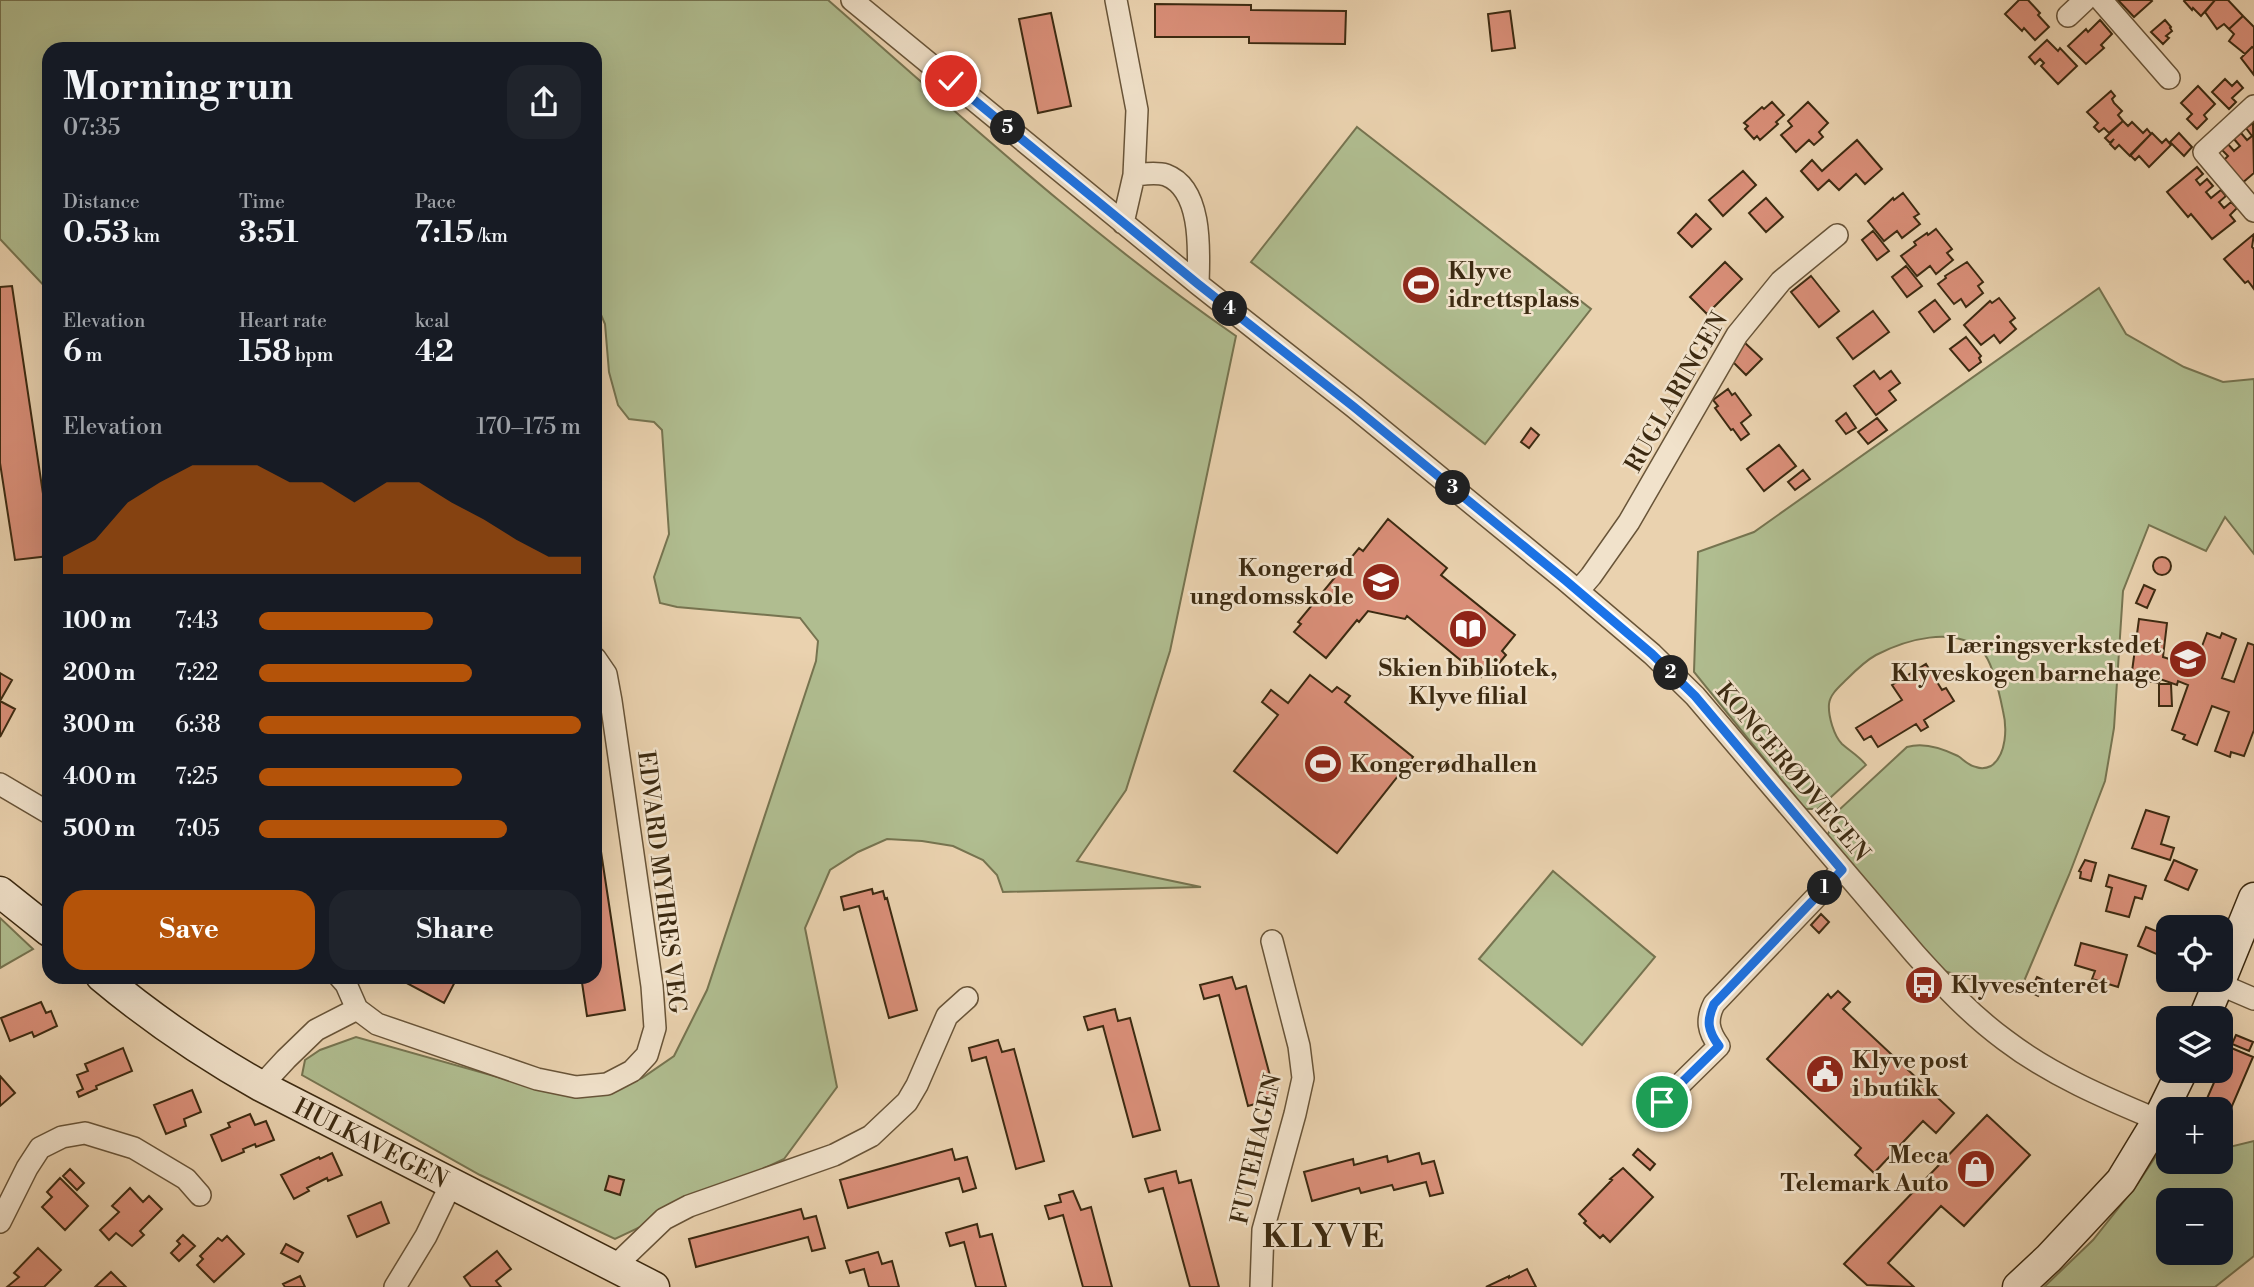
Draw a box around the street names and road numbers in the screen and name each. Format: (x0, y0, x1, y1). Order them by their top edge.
street label: RUGLARINGEN (1619, 307, 1735, 478)
street label: KONGERØDVEGEN (1709, 677, 1876, 868)
street label: EDVARD MYHRES VEG (630, 749, 692, 1015)
street label: FUTEHAGEN (1225, 1071, 1289, 1227)
street label: HULKAVEGEN (288, 1092, 453, 1196)

